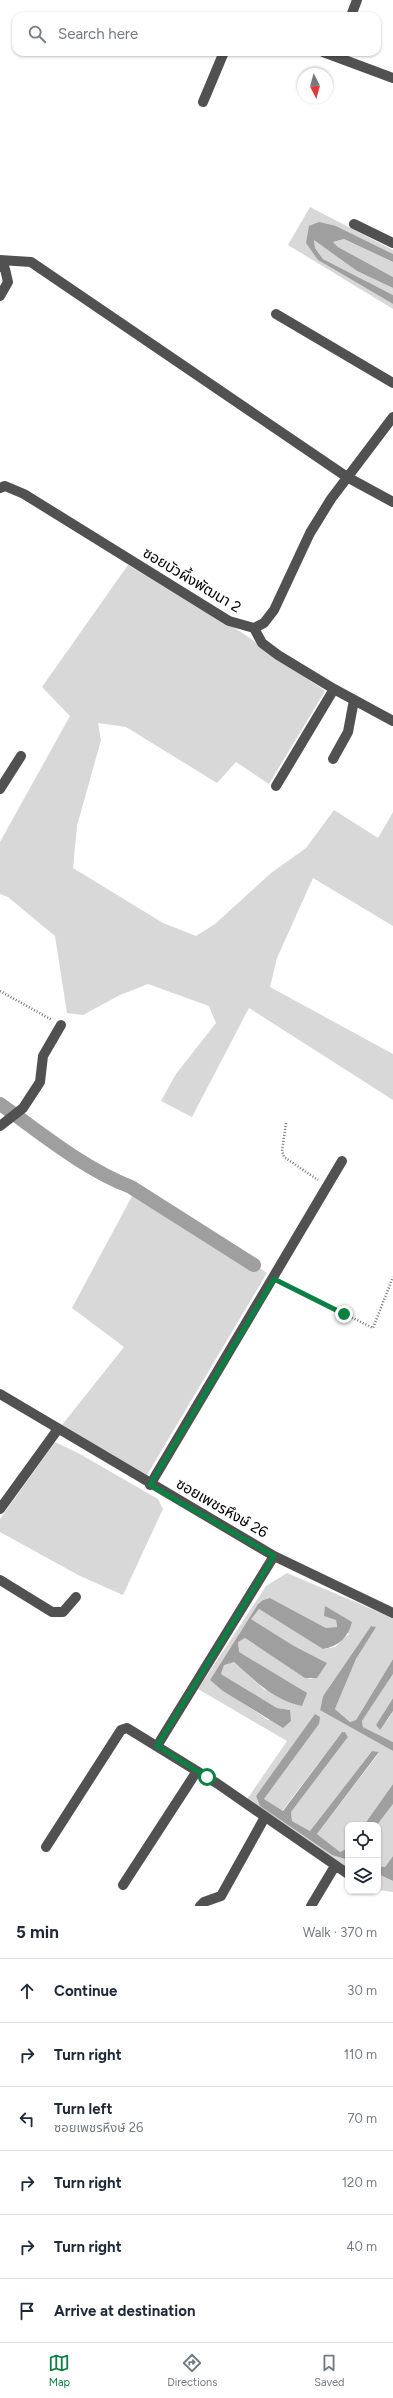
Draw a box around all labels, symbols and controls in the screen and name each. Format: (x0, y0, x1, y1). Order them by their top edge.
search box (12, 12, 381, 56)
icon: search (26, 23, 48, 45)
text: Search here (58, 25, 138, 43)
north arrow (297, 68, 333, 104)
street label: ซอยบัวผึ้งพัฒนา 2 (140, 542, 245, 616)
route end (335, 1305, 353, 1323)
street label: ซอยเพชรหึงษ์ 26 (173, 1474, 272, 1542)
route start (198, 1768, 216, 1786)
map controls (345, 1822, 381, 1894)
button: locate (345, 1822, 381, 1858)
button: layers (345, 1858, 381, 1894)
text: 5 min (16, 1922, 59, 1942)
text: Walk · 370 m (303, 1925, 377, 1940)
icon: ahead (16, 1980, 38, 2002)
text: Continue (54, 1982, 117, 2000)
text: 30 m (347, 1983, 377, 1998)
icon: right (16, 2044, 38, 2066)
text: Turn right (54, 2046, 122, 2064)
text: 110 m (344, 2047, 377, 2062)
text: Turn left (54, 2100, 112, 2118)
icon: left (16, 2108, 38, 2130)
text: 70 m (347, 2111, 377, 2126)
text: ซอยเพชรหึงษ์ 26 (54, 2120, 143, 2135)
icon: right (16, 2172, 38, 2194)
text: Turn right (54, 2174, 122, 2192)
text: 120 m (342, 2175, 377, 2190)
icon: right (16, 2236, 38, 2258)
text: Turn right (54, 2238, 122, 2256)
text: 40 m (346, 2239, 377, 2254)
icon: arrive (16, 2300, 38, 2322)
text: Arrive at destination (54, 2302, 195, 2320)
tab: Map (48, 2352, 70, 2389)
tab: Directions (167, 2352, 217, 2389)
tab: Saved (314, 2352, 345, 2389)

